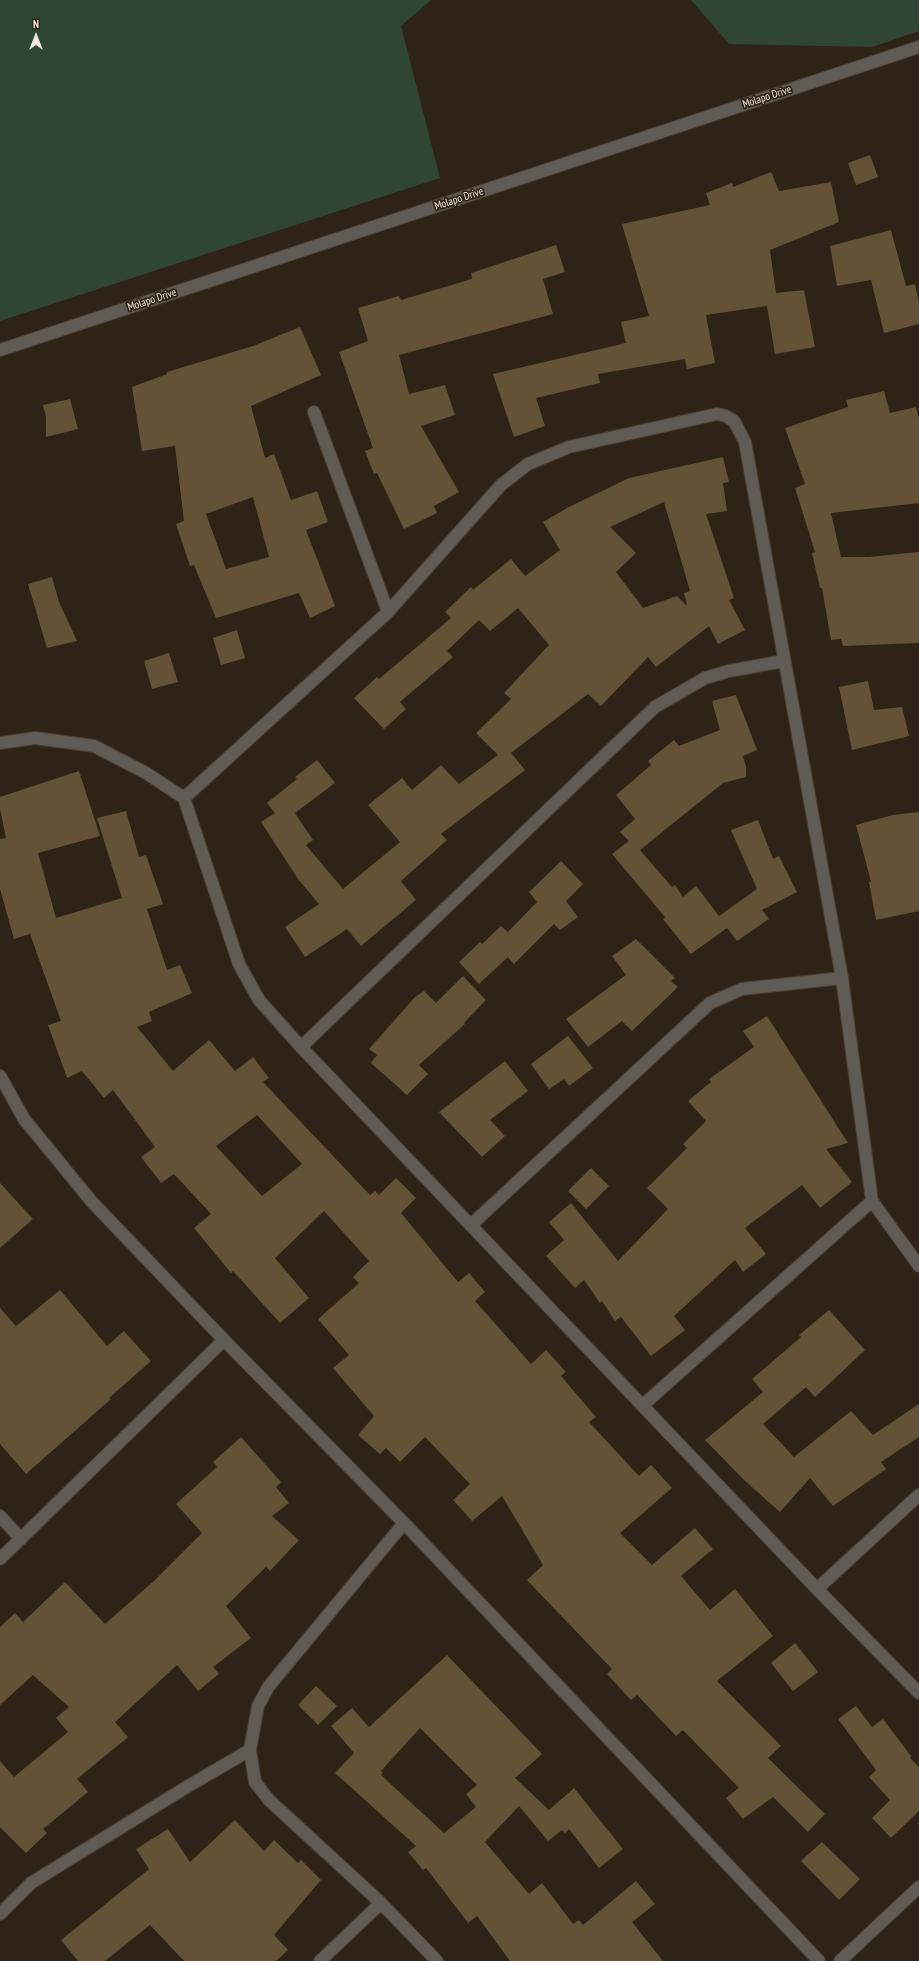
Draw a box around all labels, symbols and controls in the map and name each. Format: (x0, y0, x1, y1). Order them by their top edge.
north arrow (16, 16, 56, 56)
text: N (33, 17, 39, 31)
street label: Molapo Drive (741, 83, 793, 111)
street label: Molapo Drive (433, 185, 485, 213)
street label: Molapo Drive (126, 286, 178, 314)

